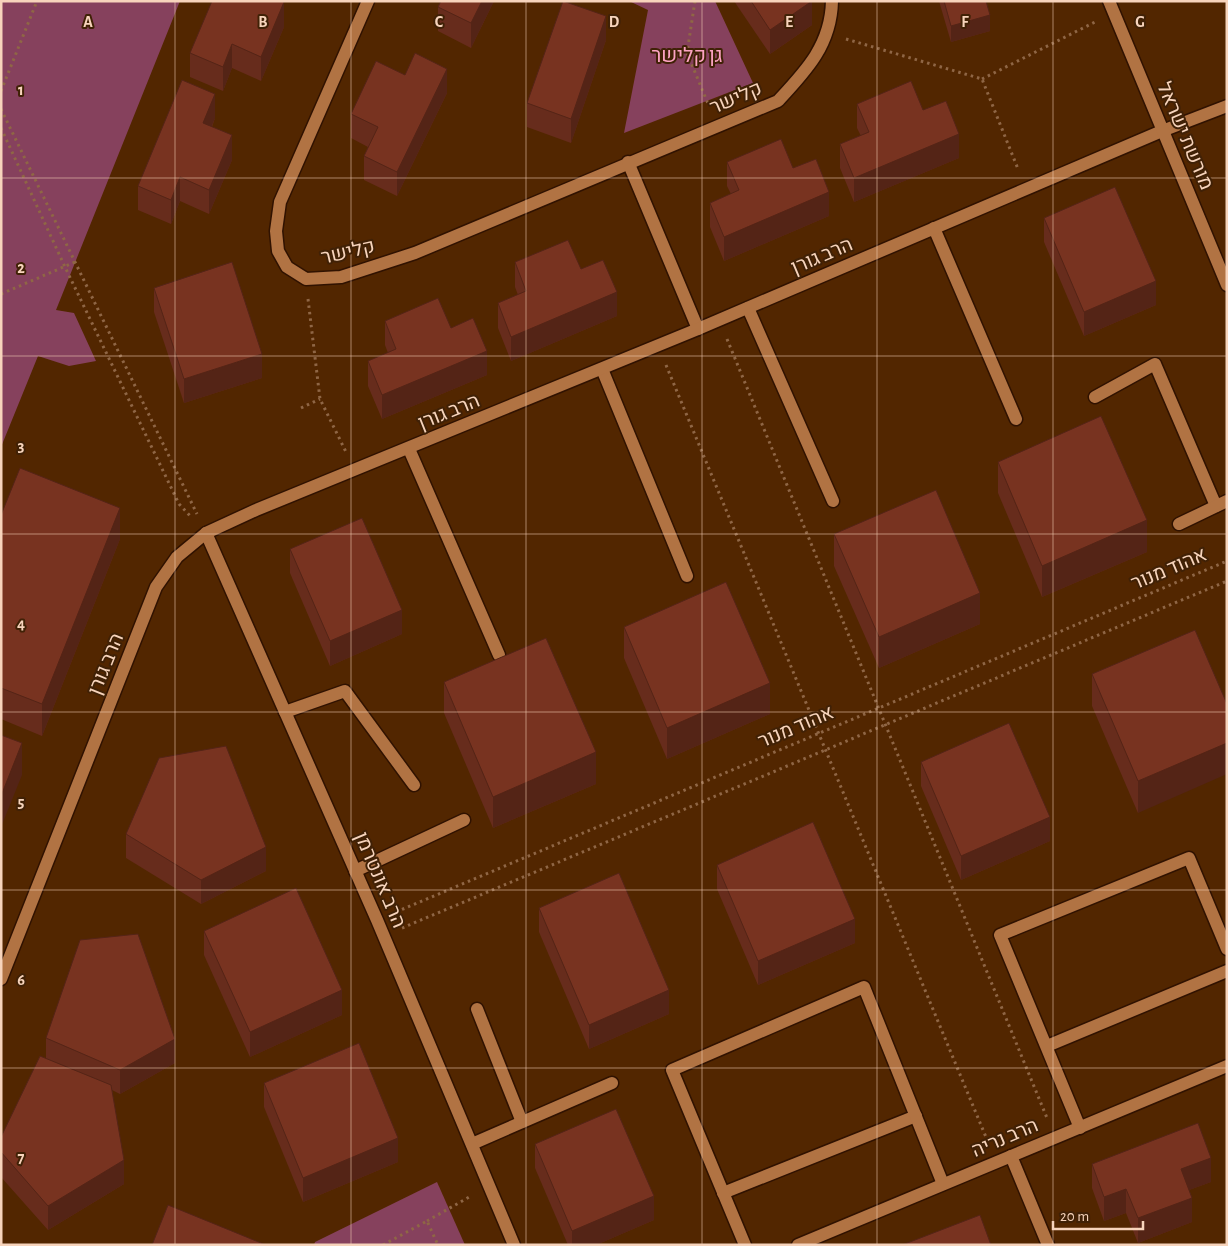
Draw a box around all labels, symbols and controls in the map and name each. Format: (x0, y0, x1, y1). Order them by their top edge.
text: A (83, 14, 93, 30)
text: B (258, 14, 268, 30)
text: C (435, 14, 444, 30)
text: D (609, 14, 620, 30)
text: E (785, 14, 793, 30)
text: F (961, 14, 969, 30)
text: G (1135, 14, 1145, 30)
park label: גן קלישר (651, 46, 723, 66)
street label: קלישר (707, 78, 765, 118)
street label: מורשת ישראל (1153, 79, 1217, 193)
text: 1 (18, 82, 24, 98)
street label: הרב גורן (788, 234, 856, 278)
street label: קלישר (319, 236, 377, 268)
text: 2 (17, 260, 25, 276)
street label: הרב גורן (415, 391, 483, 433)
text: 3 (18, 438, 25, 454)
street label: אהוד מנור (1128, 544, 1210, 594)
text: 4 (17, 616, 25, 632)
street label: הרב גורן (85, 630, 127, 698)
street label: אהוד מנור (755, 702, 837, 752)
text: 5 (18, 794, 25, 810)
street label: הרב אונטרמן (351, 829, 409, 931)
text: 6 (17, 972, 25, 988)
street label: הרב נריה (969, 1115, 1041, 1161)
text: 7 (18, 1150, 25, 1166)
scale bar (1053, 1198, 1143, 1230)
text: 20 m (1060, 1209, 1089, 1224)

